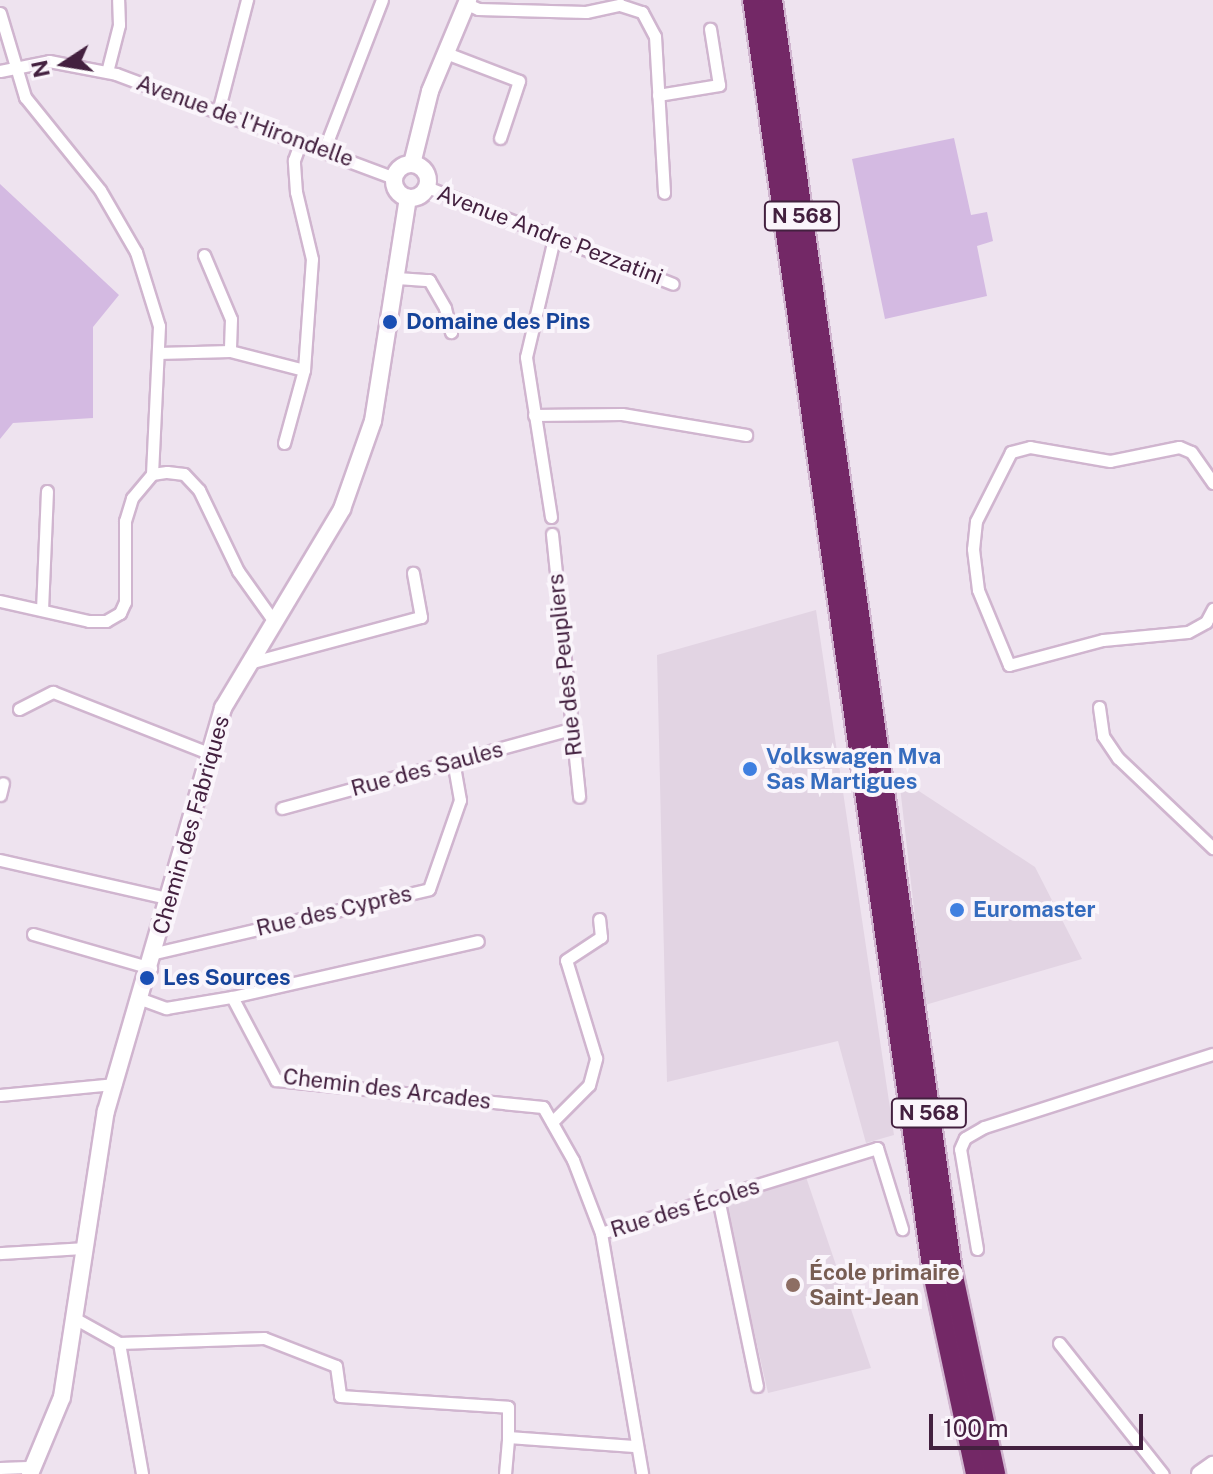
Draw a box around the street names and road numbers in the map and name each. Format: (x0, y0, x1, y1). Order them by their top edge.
street label: Avenue de l'Hirondelle (133, 69, 357, 173)
street label: Avenue Andre Pezzatini (433, 180, 667, 290)
road number: N 568 (762, 200, 842, 232)
street label: Rue des Peupliers (542, 572, 588, 758)
street label: Chemin des Fabriques (147, 712, 235, 938)
street label: Rue des Saules (348, 736, 506, 802)
street label: Rue des Cyprès (253, 880, 415, 942)
street label: Chemin des Arcades (281, 1063, 493, 1115)
road number: N 568 (889, 1097, 969, 1129)
street label: Rue des Écoles (607, 1173, 763, 1243)

